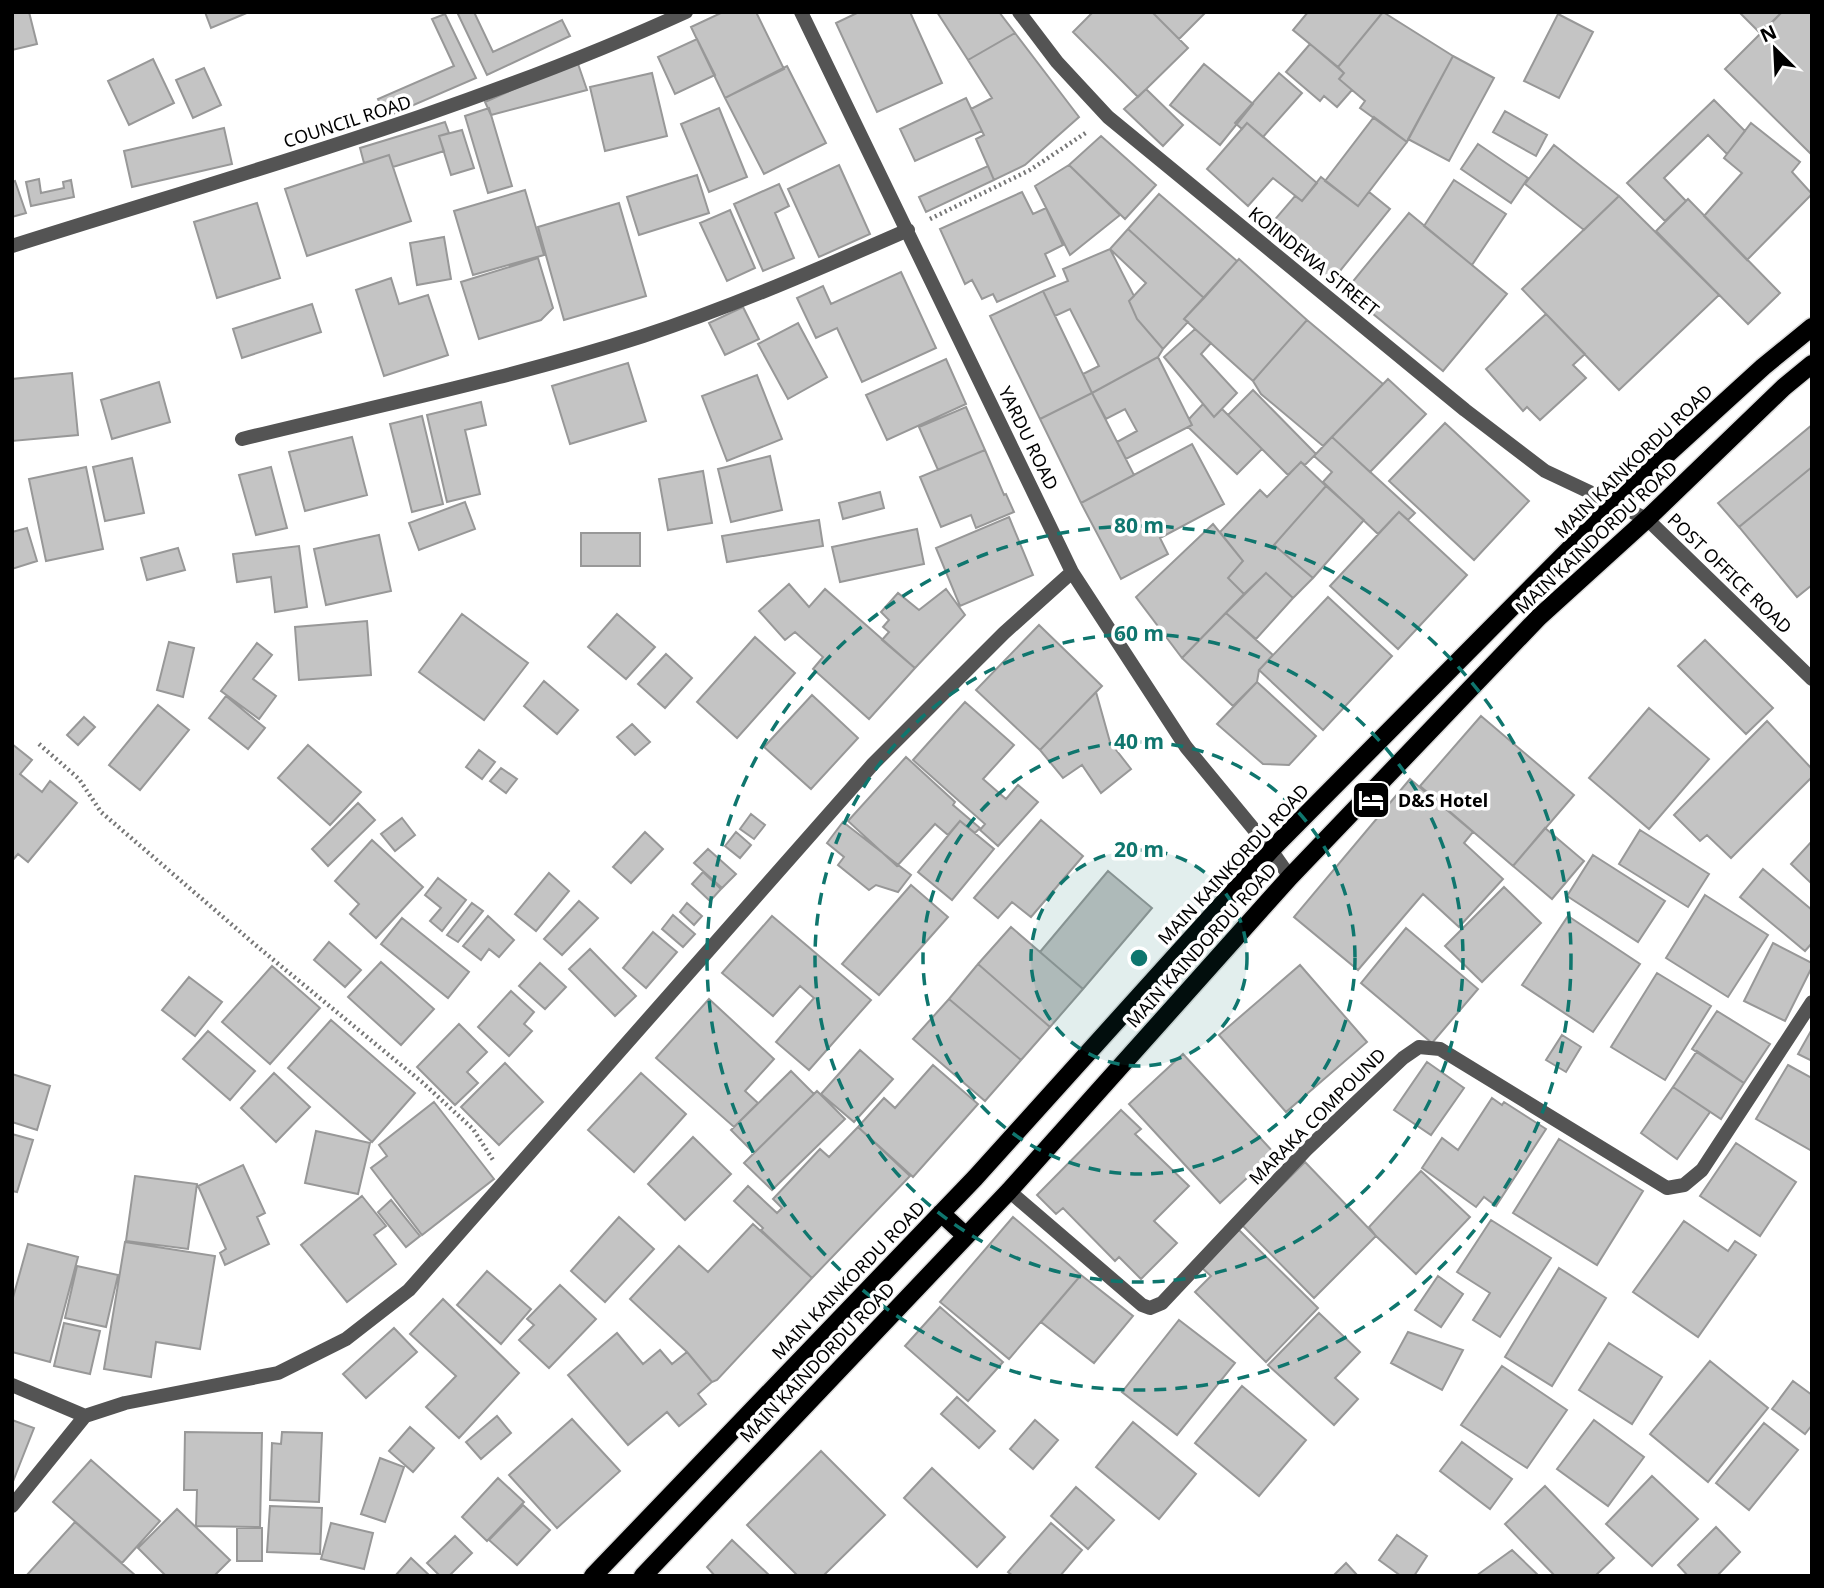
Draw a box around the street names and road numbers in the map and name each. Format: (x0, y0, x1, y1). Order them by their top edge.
street label: COUNCIL ROAD (280, 89, 414, 153)
street label: KOINDEWA STREET (1244, 201, 1384, 321)
street label: MAIN KAINKORDU ROAD (1549, 379, 1717, 543)
street label: YARDU ROAD (994, 382, 1064, 494)
street label: MAIN KAINDORDU ROAD (1510, 455, 1682, 619)
street label: POST OFFICE ROAD (1663, 507, 1797, 639)
street label: MAIN KAINKORDU ROAD (1152, 779, 1314, 949)
street label: MAIN KAINDORDU ROAD (1121, 858, 1281, 1032)
street label: MARAKA COMPOUND (1243, 1042, 1391, 1190)
street label: MAIN KAINKORDU ROAD (766, 1196, 930, 1364)
street label: MAIN KAINDORDU ROAD (734, 1277, 900, 1447)

